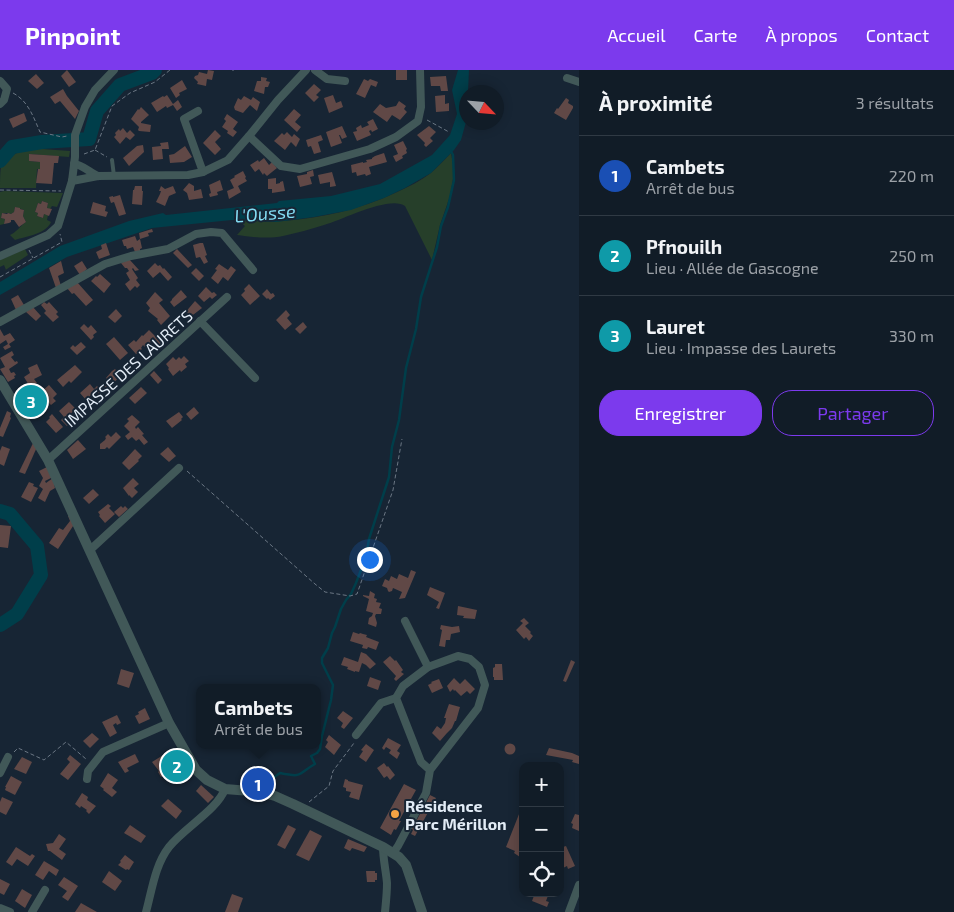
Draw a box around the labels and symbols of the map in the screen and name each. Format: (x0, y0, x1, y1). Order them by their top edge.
north arrow (459, 85, 504, 130)
water label: L'Ousse (233, 199, 297, 227)
street label: IMPASSE DES LAURETS (60, 306, 196, 430)
pin: 3 (15, 382, 47, 420)
your location (357, 547, 383, 573)
pin: 2 (161, 747, 193, 785)
pin: 1 (242, 765, 274, 803)
place label: Résidence Parc Mérillon (405, 796, 507, 833)
marker: Résidence Parc Mérillon (389, 808, 401, 820)

